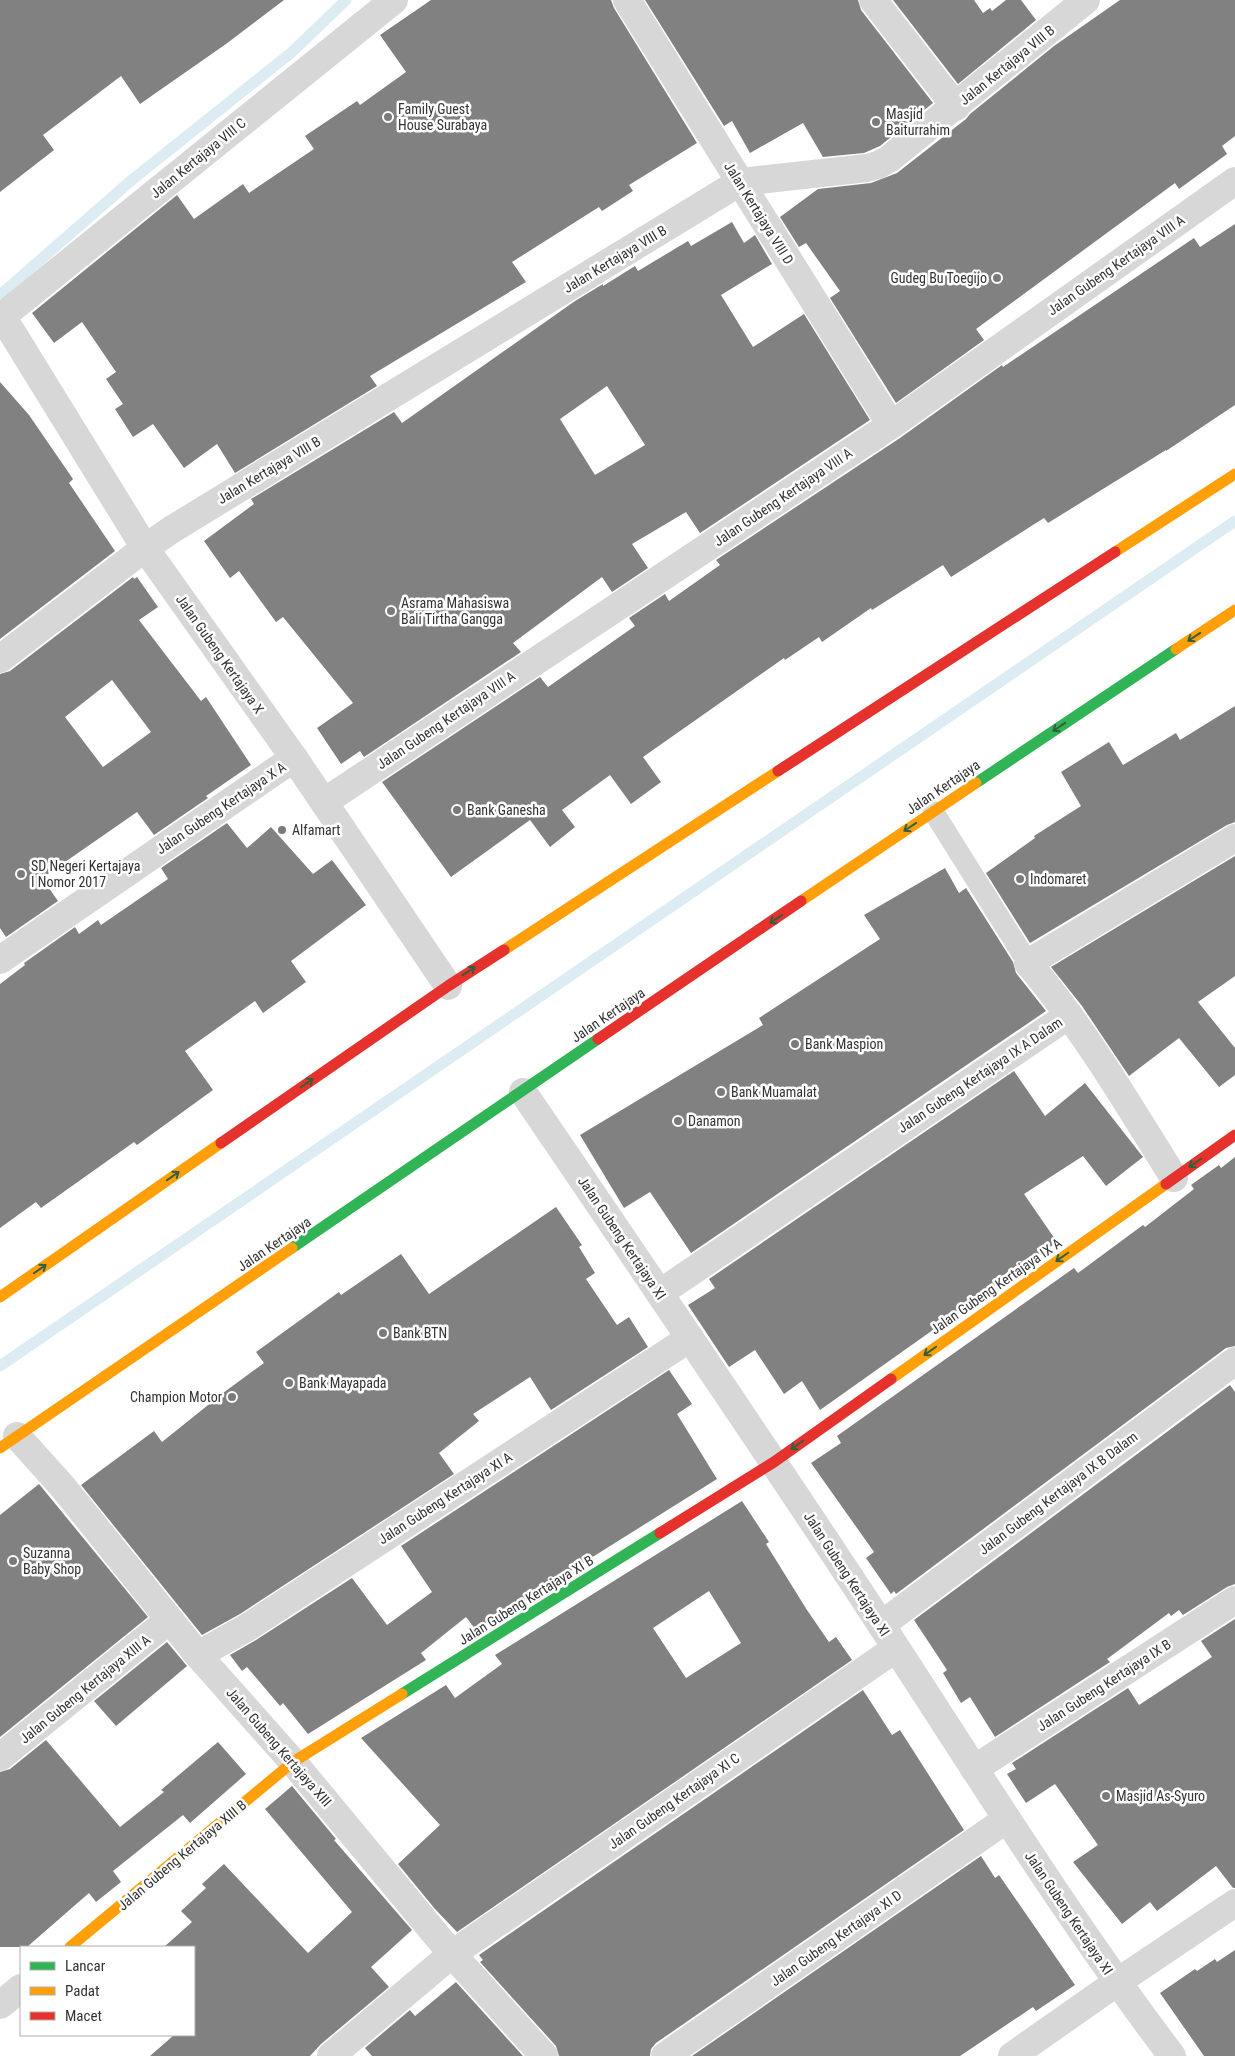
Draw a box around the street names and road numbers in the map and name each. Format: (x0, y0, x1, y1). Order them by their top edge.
street label: Jalan Kertajaya VIII B (956, 22, 1058, 108)
street label: Jalan Kertajaya VIII C (147, 115, 249, 201)
street label: Jalan Kertajaya VIII D (721, 159, 797, 267)
street label: Jalan Gubeng Kertajaya VIII A (1045, 212, 1187, 318)
street label: Jalan Kertajaya VIII B (561, 222, 669, 296)
street label: Jalan Kertajaya VIII B (215, 433, 323, 507)
street label: Jalan Gubeng Kertajaya VIII A (711, 445, 855, 549)
street label: Jalan Gubeng Kertajaya X (173, 592, 267, 717)
street label: Jalan Gubeng Kertajaya VIII A (374, 668, 518, 772)
street label: Jalan Kertajaya (903, 757, 983, 817)
street label: Jalan Gubeng Kertajaya X A (153, 759, 289, 857)
street label: Jalan Kertajaya (568, 985, 648, 1045)
street label: Jalan Gubeng Kertajaya IX A Dalam (895, 1014, 1065, 1136)
street label: Jalan Gubeng Kertajaya XI (575, 1173, 669, 1303)
street label: Jalan Kertajaya (234, 1214, 314, 1274)
street label: Jalan Gubeng Kertajaya IX A (927, 1235, 1065, 1337)
street label: Jalan Gubeng Kertajaya IX B Dalam (976, 1428, 1140, 1558)
street label: Jalan Gubeng Kertajaya XI A (375, 1449, 515, 1547)
street label: Jalan Gubeng Kertajaya XI (801, 1509, 893, 1639)
street label: Jalan Gubeng Kertajaya XI B (456, 1552, 596, 1648)
street label: Jalan Gubeng Kertajaya XIII A (17, 1631, 153, 1747)
street label: Jalan Gubeng Kertajaya IX B (1034, 1636, 1174, 1734)
street label: Jalan Gubeng Kertajaya XIII (223, 1684, 335, 1810)
street label: Jalan Gubeng Kertajaya XI C (606, 1750, 743, 1852)
street label: Jalan Gubeng Kertajaya XIII B (115, 1797, 249, 1913)
street label: Jalan Gubeng Kertajaya XI (1022, 1848, 1116, 1978)
street label: Jalan Gubeng Kertajaya XI D (767, 1887, 905, 1989)

